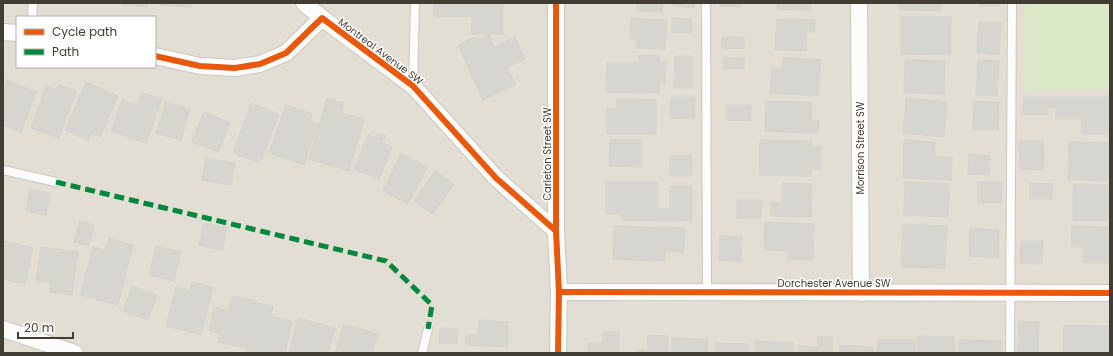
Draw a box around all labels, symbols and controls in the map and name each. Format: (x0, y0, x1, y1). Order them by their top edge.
street label: Montreal Avenue SW (335, 14, 426, 88)
legend (16, 16, 156, 68)
text: Cycle path (52, 23, 117, 40)
text: Path (52, 43, 79, 60)
street label: Morrison Street SW (853, 101, 868, 195)
street label: Carleton Street SW (540, 107, 555, 201)
street label: Dorchester Avenue SW (777, 276, 891, 291)
scale bar (18, 314, 73, 340)
text: 20 m (24, 319, 54, 336)

